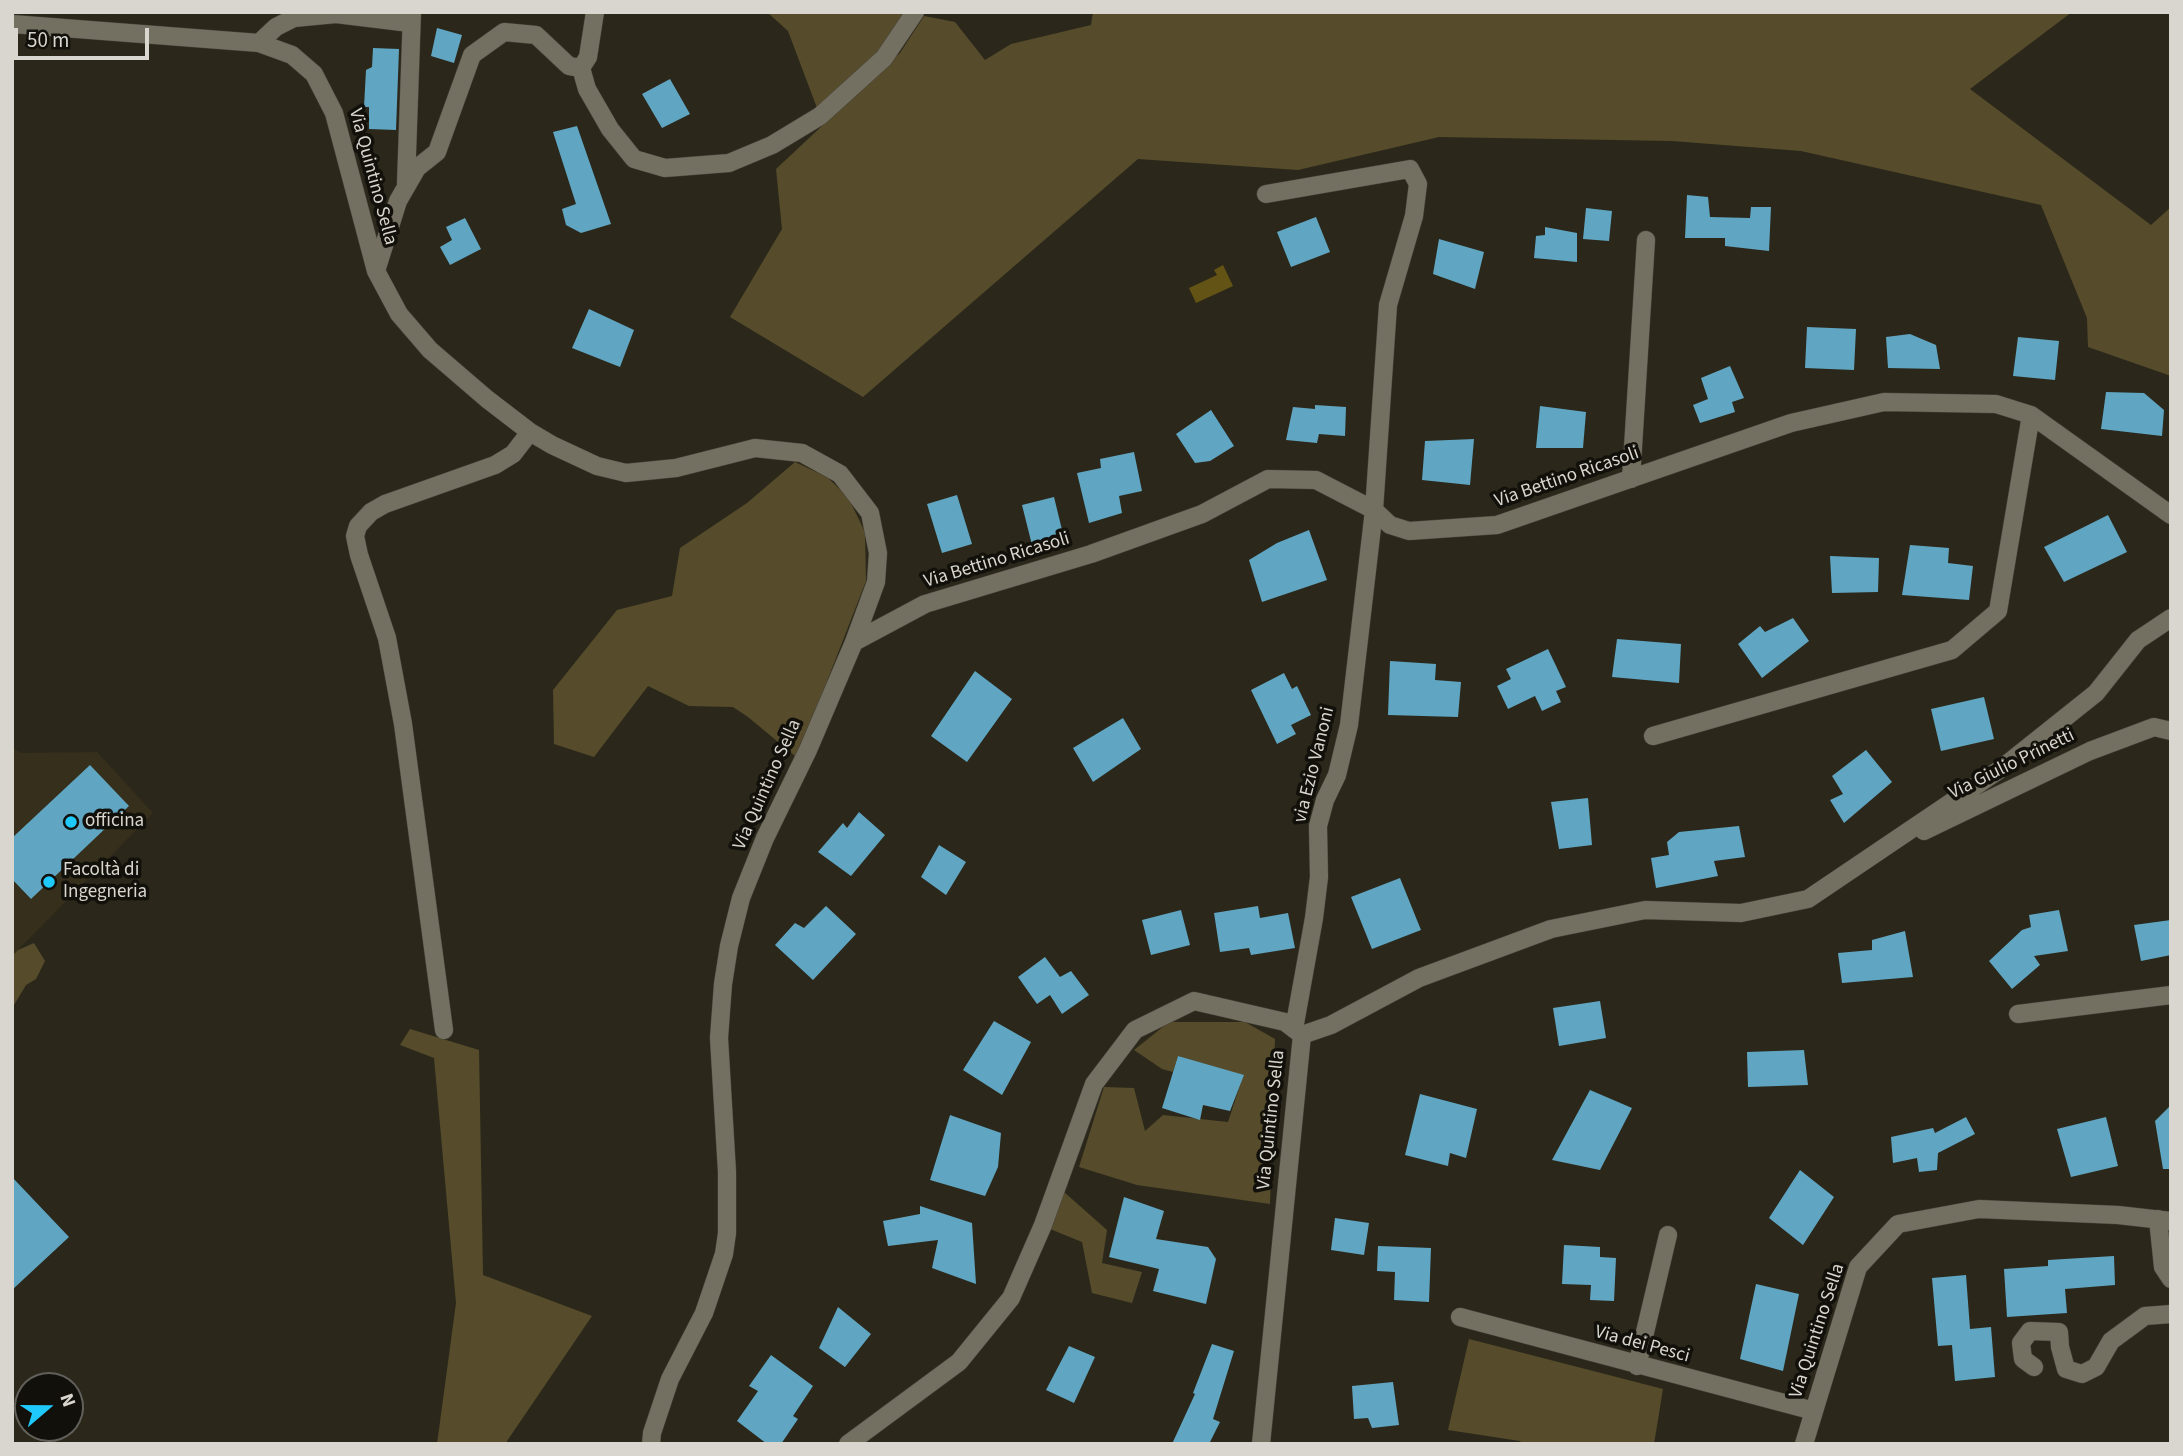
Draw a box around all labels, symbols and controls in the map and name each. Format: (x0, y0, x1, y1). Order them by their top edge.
scale bar (18, 14, 152, 58)
text: 50 m (27, 25, 69, 55)
street label: Via Quintino Sella (343, 106, 401, 248)
street label: Via Bettino Ricasoli (1492, 443, 1642, 513)
street label: Via Bettino Ricasoli (921, 528, 1073, 594)
street label: via Ezio Vanoni (1290, 705, 1340, 825)
street label: Via Quintino Sella (729, 716, 807, 854)
street label: Via Giulio Prinetti (1945, 725, 2079, 805)
place label: officina (85, 811, 144, 833)
marker: officina (63, 814, 79, 830)
place label: Facoltà di Ingegneria (63, 860, 147, 904)
marker: Facoltà di Ingegneria (41, 874, 57, 890)
street label: Via Quintino Sella (1253, 1049, 1291, 1191)
street label: Via Quintino Sella (1785, 1261, 1851, 1401)
street label: Via dei Pesci (1592, 1321, 1692, 1369)
north arrow (14, 1372, 84, 1442)
text: N (52, 1390, 82, 1411)

